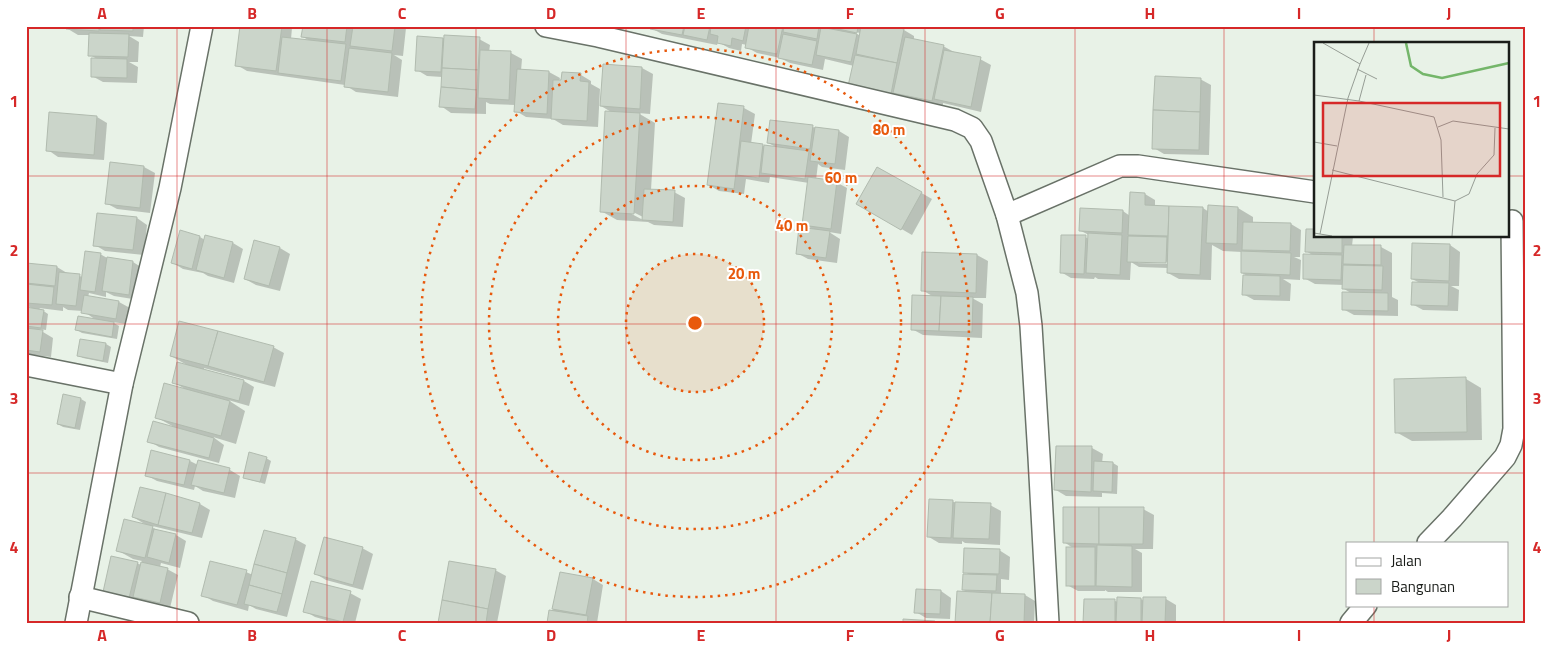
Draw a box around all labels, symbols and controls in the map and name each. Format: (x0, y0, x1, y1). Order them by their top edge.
text: A (97, 1, 107, 25)
text: B (247, 1, 257, 25)
text: C (398, 1, 407, 25)
text: D (546, 1, 556, 25)
text: E (697, 1, 706, 25)
text: F (846, 1, 855, 25)
text: G (995, 1, 1005, 25)
text: H (1145, 1, 1155, 25)
text: I (1297, 1, 1301, 25)
text: J (1447, 1, 1451, 25)
inset map (1314, 42, 1508, 238)
text: 1 (10, 89, 18, 113)
text: 1 (1533, 89, 1541, 113)
text: 80 m (873, 118, 905, 141)
text: 60 m (825, 166, 857, 189)
text: 40 m (776, 214, 808, 237)
text: 2 (10, 238, 18, 262)
text: 2 (1533, 238, 1541, 262)
text: 20 m (728, 262, 760, 285)
centre of rings (686, 314, 704, 332)
text: 3 (10, 386, 18, 410)
text: 3 (1533, 386, 1541, 410)
text: 4 (10, 535, 19, 559)
text: 4 (1533, 535, 1542, 559)
legend (1346, 542, 1508, 606)
text: Jalan (1391, 549, 1422, 572)
text: Bangunan (1391, 575, 1455, 598)
text: A (97, 623, 107, 647)
text: B (247, 623, 257, 647)
text: C (398, 623, 407, 647)
text: D (546, 623, 556, 647)
text: E (697, 623, 706, 647)
text: F (846, 623, 855, 647)
text: G (995, 623, 1005, 647)
text: H (1145, 623, 1155, 647)
text: I (1297, 623, 1301, 647)
text: J (1447, 623, 1451, 647)

